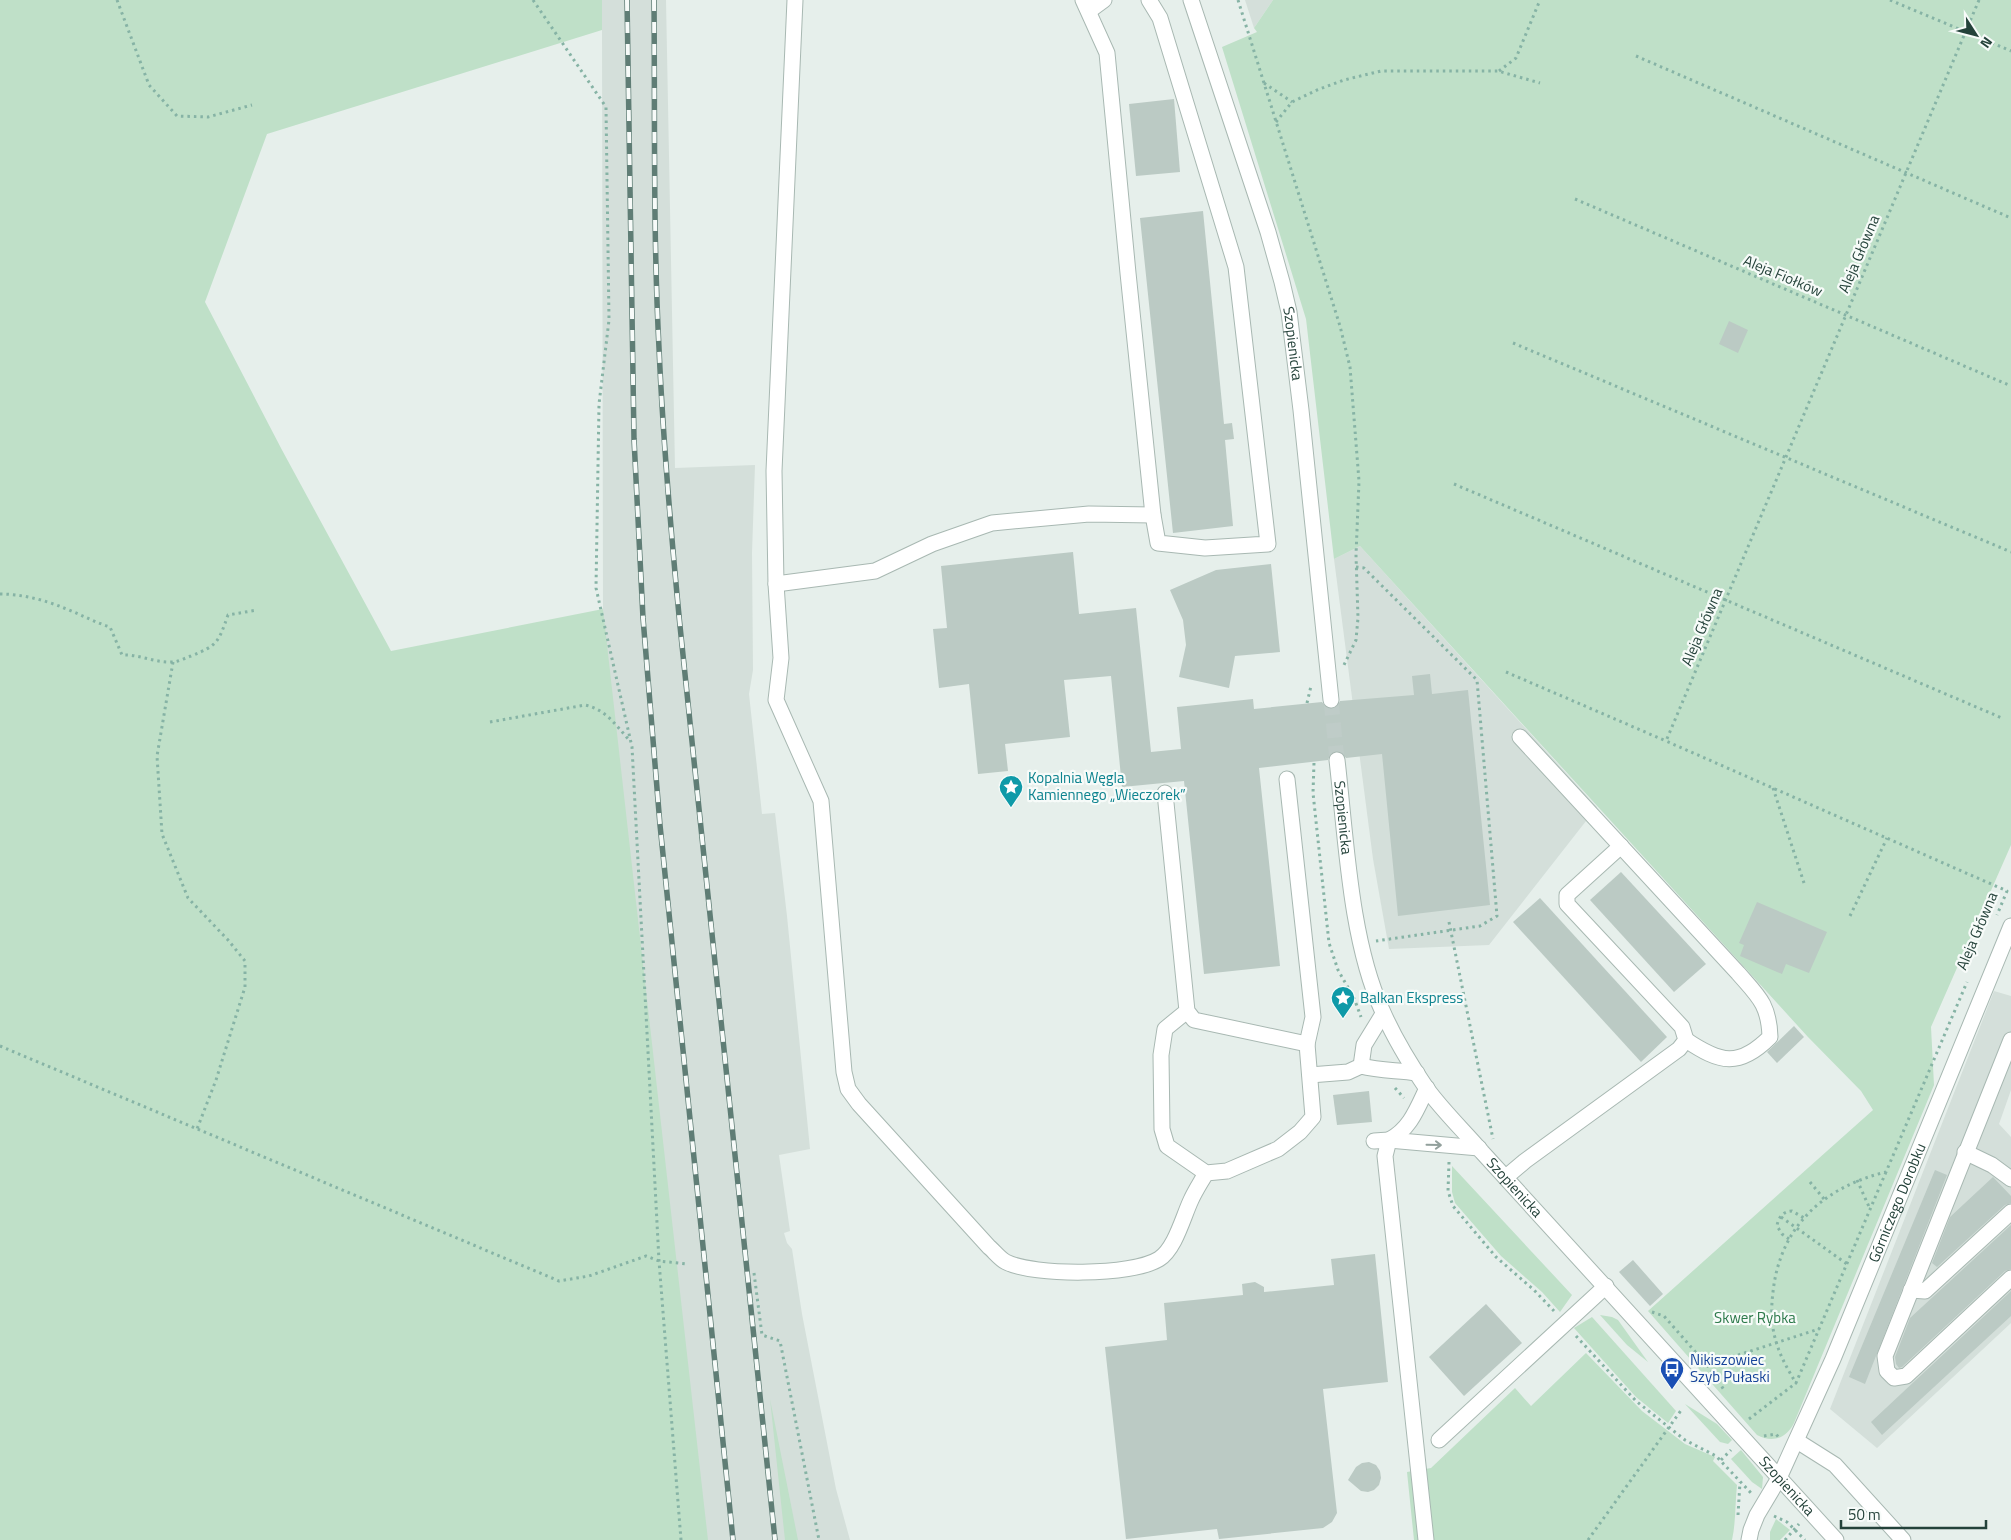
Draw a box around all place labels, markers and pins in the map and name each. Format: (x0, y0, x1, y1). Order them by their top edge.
place label: Kopalnia Węgla Kamiennego „Wieczorek” (1028, 766, 1186, 806)
place icon: Kopalnia Węgla Kamiennego „Wieczorek” (998, 774, 1024, 808)
place icon: Balkan Ekspress (1330, 985, 1356, 1019)
place label: Balkan Ekspress (1360, 986, 1463, 1009)
place label: Nikiszowiec Szyb Pułaski (1690, 1348, 1770, 1388)
bus stop icon: Nikiszowiec Szyb Pułaski (1659, 1356, 1685, 1390)

